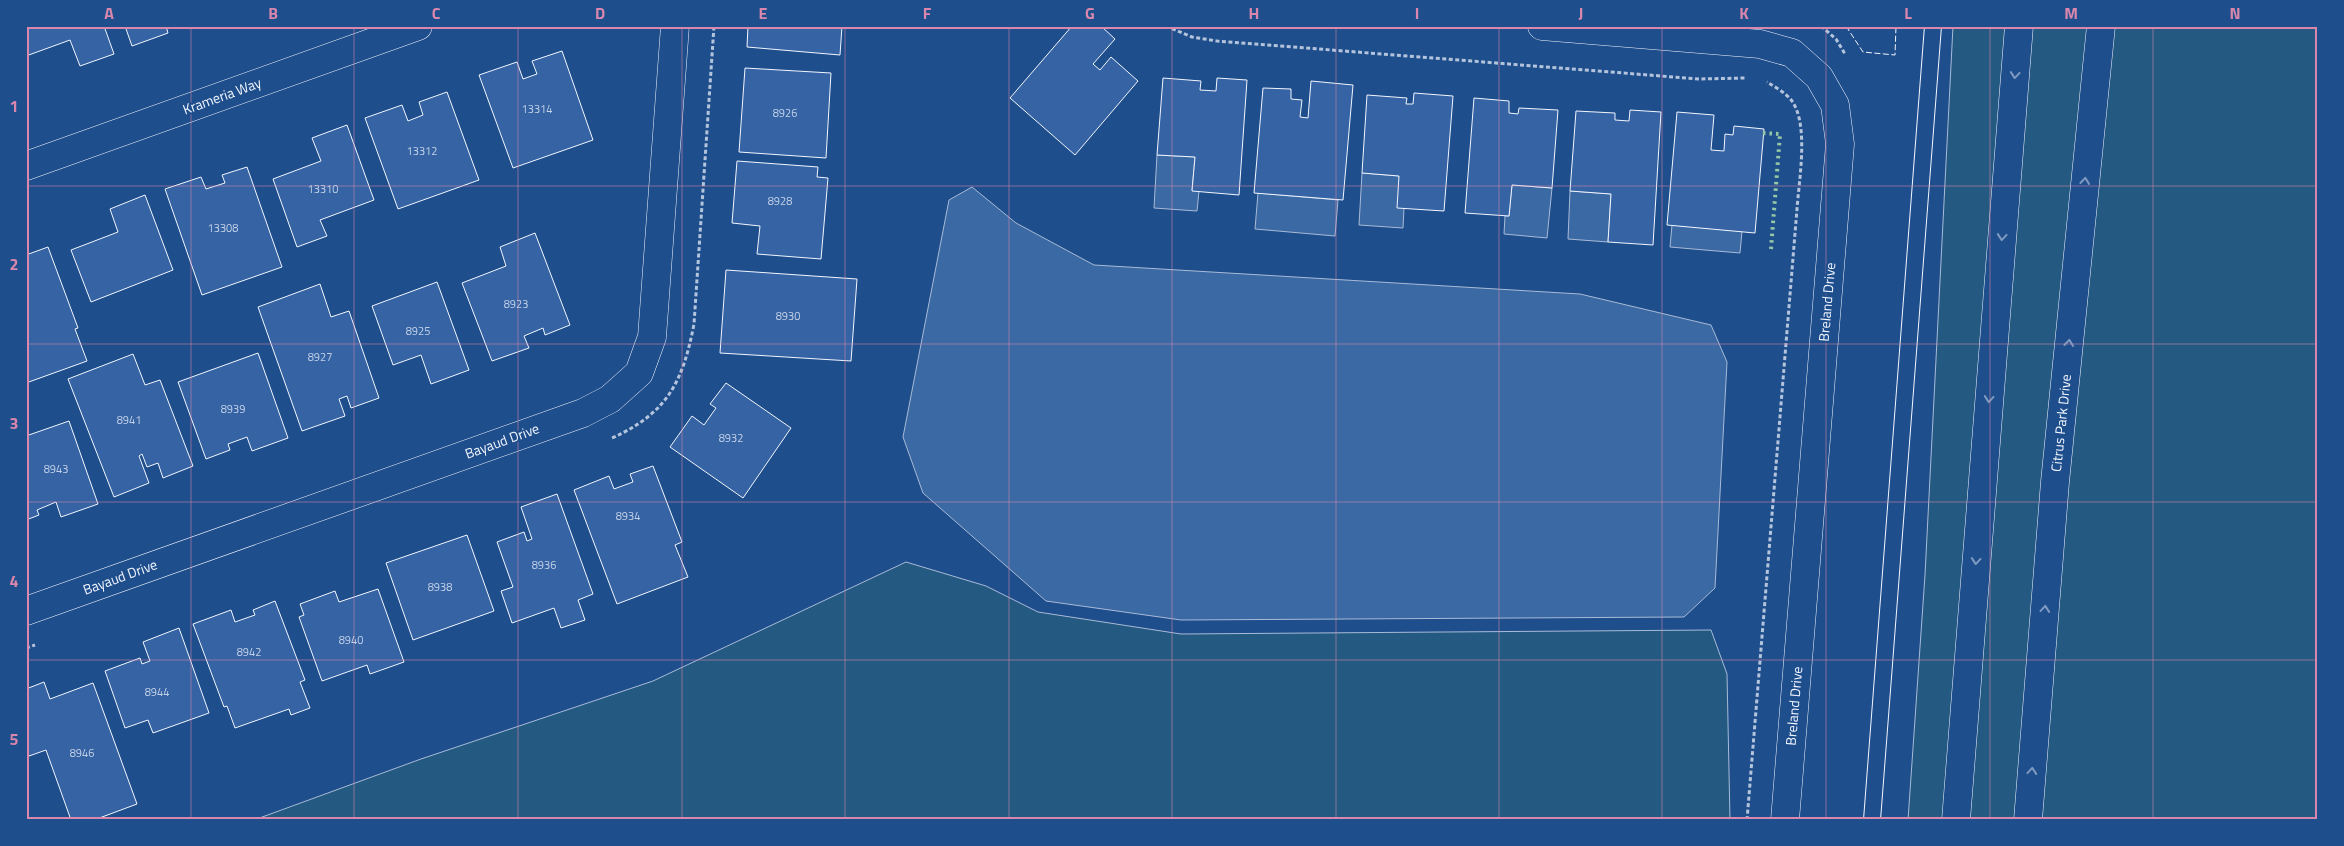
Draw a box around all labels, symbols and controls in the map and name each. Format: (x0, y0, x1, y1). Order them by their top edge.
text: A (104, 1, 114, 25)
text: B (268, 1, 278, 25)
text: C (432, 1, 441, 25)
text: D (595, 1, 605, 25)
text: E (759, 1, 768, 25)
text: F (923, 1, 932, 25)
text: G (1085, 1, 1095, 25)
text: H (1249, 1, 1259, 25)
text: I (1415, 1, 1419, 25)
text: J (1579, 1, 1583, 25)
text: K (1739, 1, 1749, 25)
text: L (1904, 1, 1912, 25)
text: M (2064, 1, 2078, 25)
text: N (2229, 1, 2241, 25)
street label: Krameria Way (179, 71, 264, 119)
one-way arrow (2010, 71, 2021, 79)
text: 1 (10, 94, 18, 118)
house number: 13314 (522, 101, 552, 117)
house number: 8926 (773, 105, 797, 121)
house number: 13312 (407, 143, 437, 159)
one-way arrow (2080, 177, 2091, 185)
house number: 13310 (308, 181, 338, 197)
house number: 8928 (768, 193, 792, 209)
house number: 13308 (208, 220, 238, 236)
one-way arrow (1997, 233, 2008, 241)
text: 2 (10, 252, 18, 276)
street label: Breland Drive (1813, 262, 1840, 342)
house number: 8923 (504, 296, 528, 312)
house number: 8930 (776, 308, 800, 324)
house number: 8925 (406, 323, 430, 339)
one-way arrow (2063, 339, 2074, 347)
house number: 8927 (308, 349, 332, 365)
street label: Citrus Park Drive (2045, 373, 2076, 473)
one-way arrow (1984, 395, 1995, 403)
house number: 8939 (221, 401, 245, 417)
text: 3 (10, 411, 18, 435)
house number: 8941 (117, 412, 141, 428)
street label: Bayaud Drive (462, 417, 542, 464)
house number: 8932 (719, 430, 743, 446)
house number: 8943 (44, 461, 68, 477)
house number: 8934 (616, 508, 640, 524)
street label: Bayaud Drive (80, 553, 160, 600)
house number: 8936 (532, 557, 556, 573)
one-way arrow (1971, 557, 1982, 565)
text: 4 (10, 569, 19, 593)
house number: 8938 (428, 579, 452, 595)
one-way arrow (2039, 605, 2050, 613)
house number: 8940 (339, 632, 363, 648)
house number: 8942 (237, 644, 261, 660)
street label: Breland Drive (1780, 666, 1807, 746)
house number: 8944 (145, 684, 169, 700)
text: 5 (10, 727, 19, 751)
house number: 8946 (70, 745, 94, 761)
one-way arrow (2026, 767, 2037, 775)

